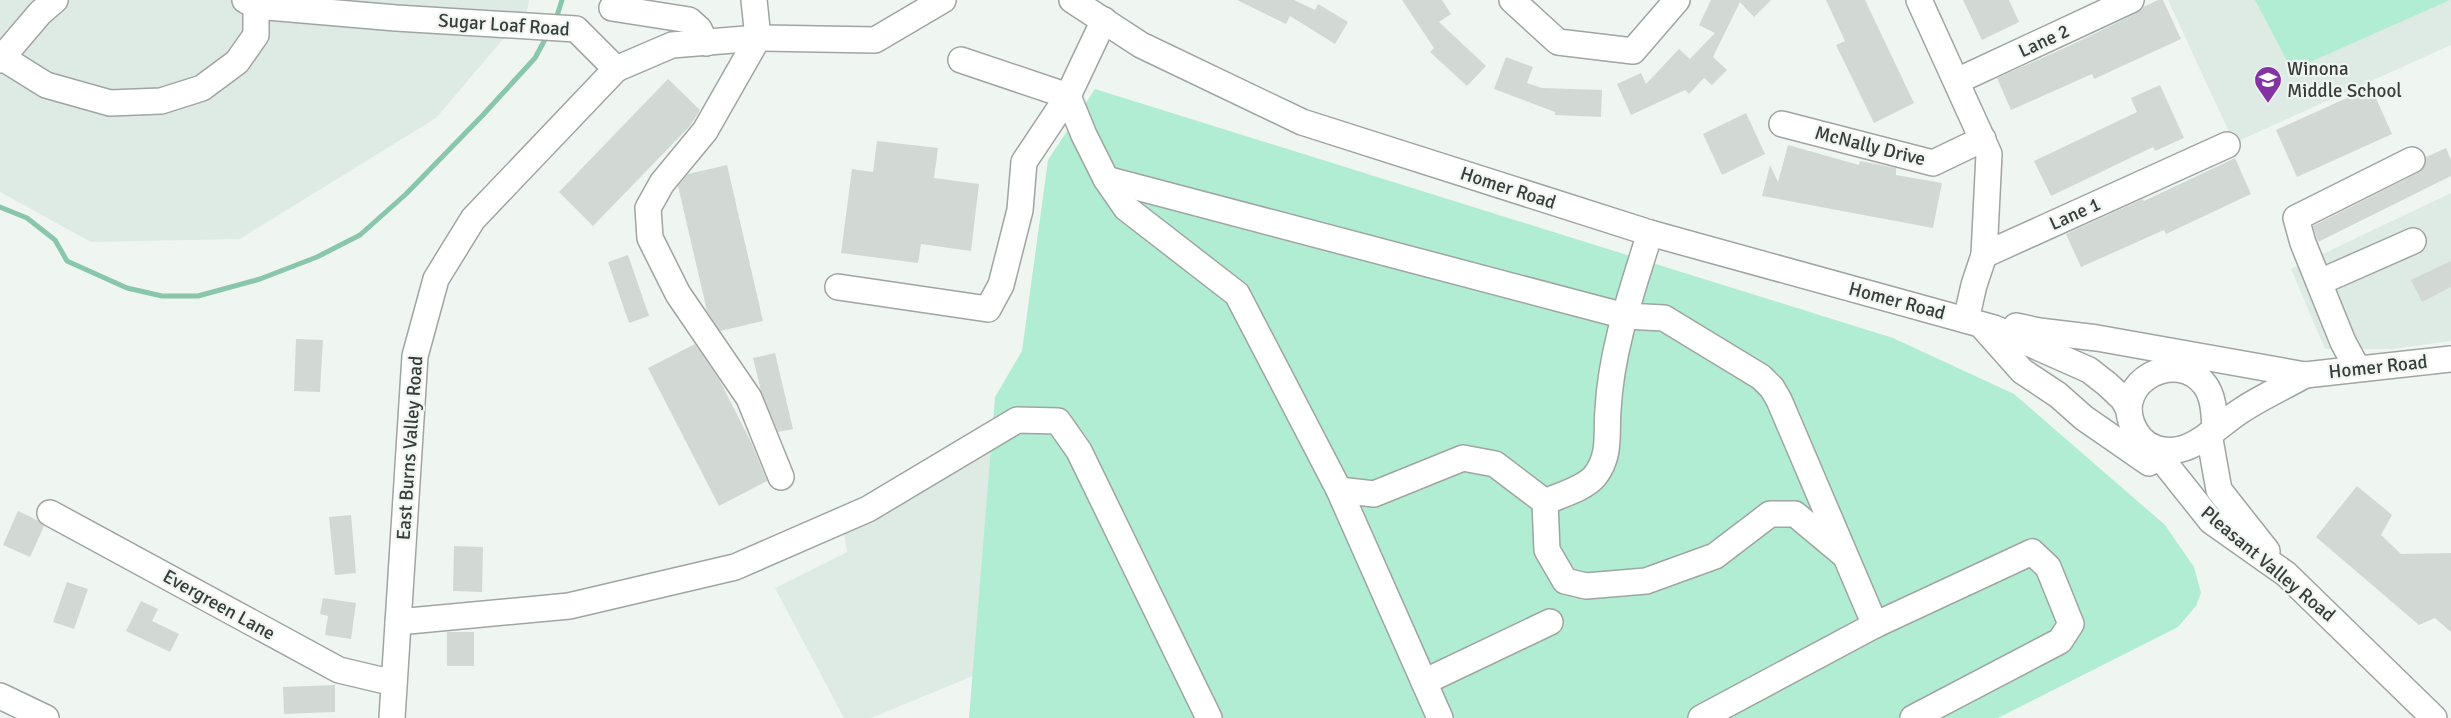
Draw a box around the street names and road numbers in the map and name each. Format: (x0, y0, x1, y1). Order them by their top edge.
street label: Sugar Loaf Road (437, 8, 571, 42)
street label: Lane 2 (2015, 19, 2073, 63)
street label: McNally Drive (1812, 121, 1928, 171)
street label: Homer Road (1457, 161, 1559, 215)
street label: Lane 1 (2046, 192, 2104, 236)
street label: Homer Road (1846, 277, 1948, 325)
street label: Homer Road (2327, 350, 2429, 384)
street label: East Burns Valley Road (392, 355, 428, 541)
street label: Pleasant Valley Road (2196, 501, 2340, 627)
street label: Evergreen Lane (159, 564, 279, 646)

